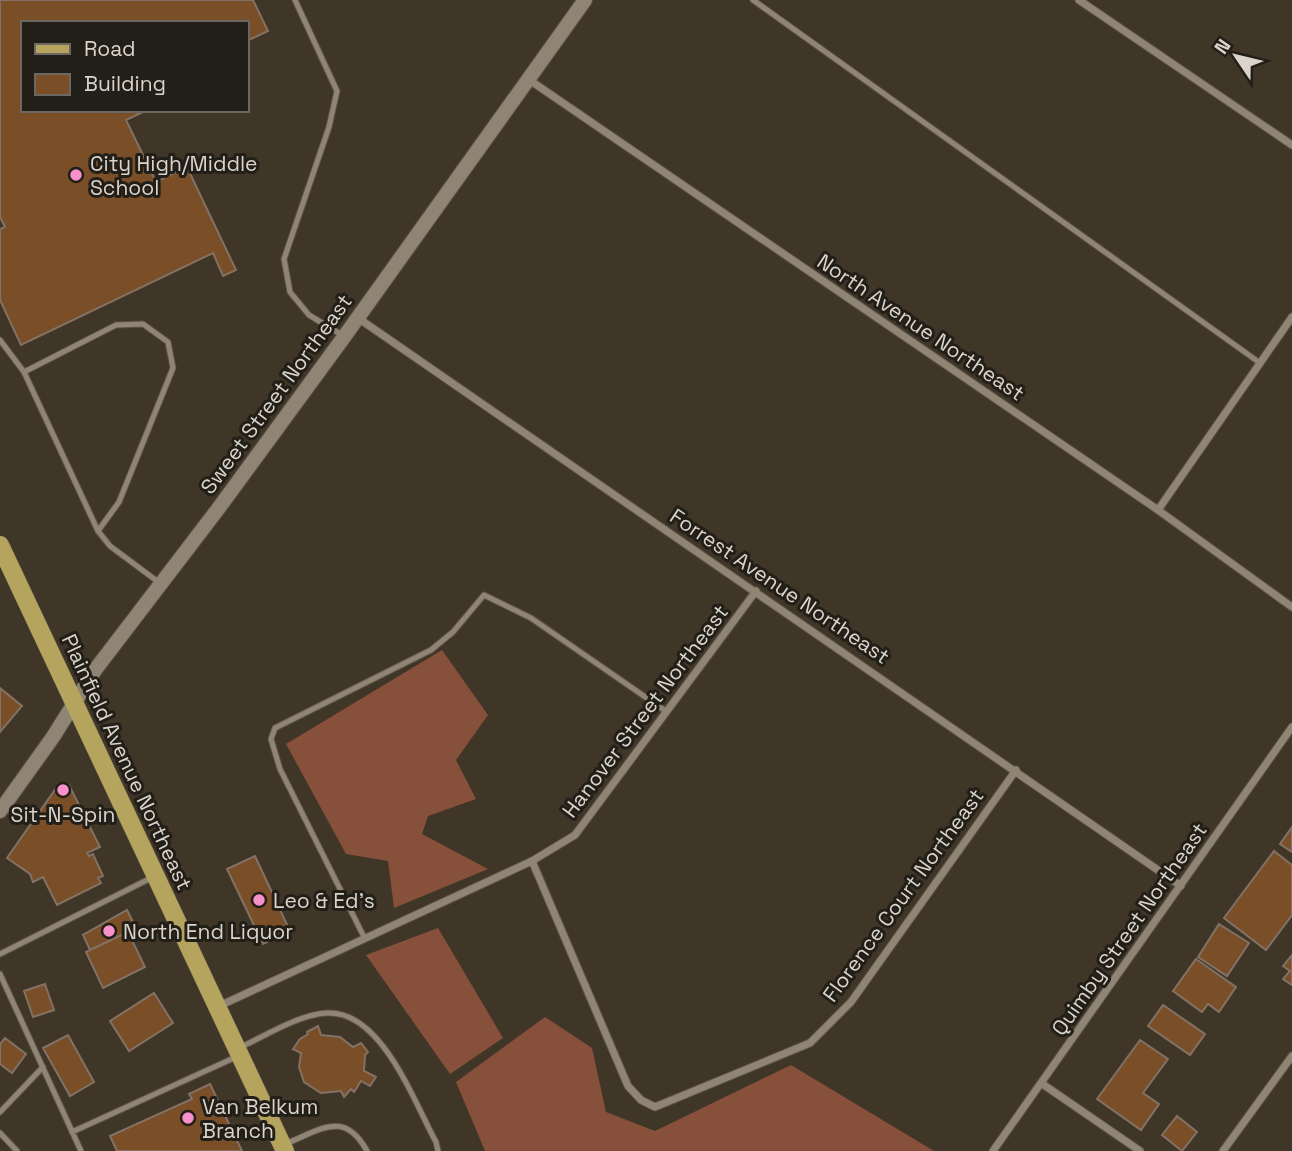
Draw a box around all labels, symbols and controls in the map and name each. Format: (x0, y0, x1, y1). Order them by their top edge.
legend (21, 21, 248, 112)
north arrow (1201, 21, 1271, 91)
text: N (1209, 34, 1236, 59)
text: Road (84, 35, 136, 62)
text: Building (84, 70, 166, 97)
place label: City High/Middle School (90, 150, 258, 201)
marker: City High/Middle School (68, 167, 84, 183)
street label: North Avenue Northeast (812, 247, 1030, 407)
street label: Sweet Street Northeast (194, 289, 358, 499)
street label: Forrest Avenue Northeast (665, 502, 895, 670)
street label: Hanover Street Northeast (556, 599, 734, 823)
street label: Plainfield Avenue Northeast (56, 630, 198, 894)
marker: Sit-N-Spin (55, 782, 71, 798)
street label: Florence Court Northeast (816, 783, 990, 1007)
place label: Sit-N-Spin (11, 801, 115, 828)
street label: Quimby Street Northeast (1045, 817, 1213, 1041)
place label: Leo & Ed's (273, 887, 375, 914)
marker: Leo & Ed's (251, 892, 267, 908)
place label: North End Liquor (123, 918, 293, 945)
marker: North End Liquor (101, 923, 117, 939)
place label: Van Belkum Branch (202, 1093, 318, 1144)
marker: Van Belkum Branch (180, 1110, 196, 1126)

